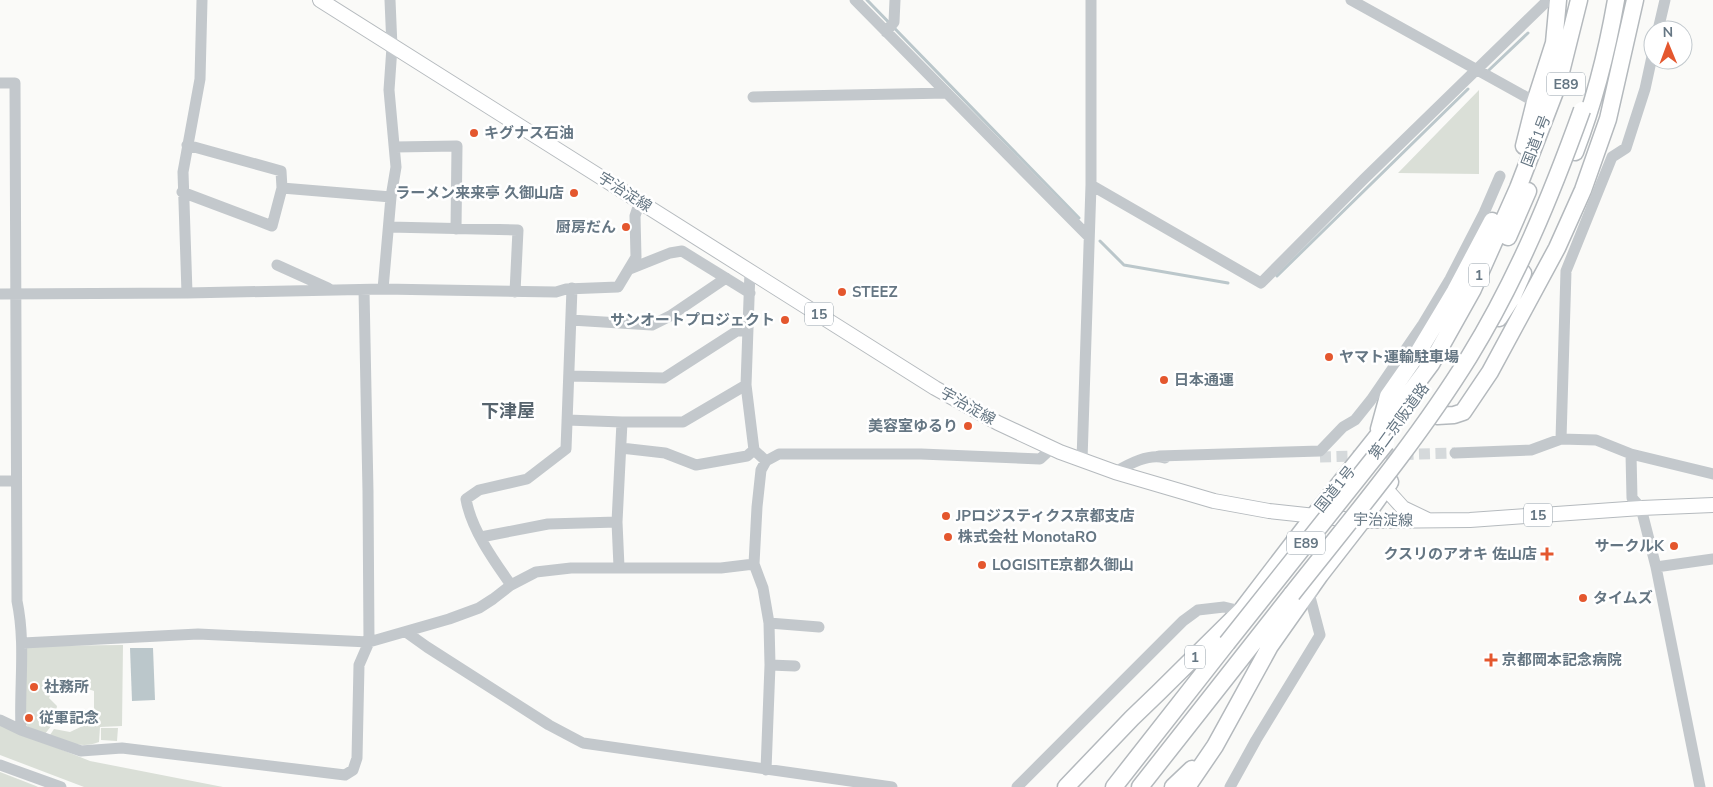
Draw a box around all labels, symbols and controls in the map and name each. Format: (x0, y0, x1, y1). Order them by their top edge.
north arrow (1643, 20, 1693, 70)
text: N (1662, 23, 1673, 42)
road number: E89 (1547, 72, 1585, 96)
street label: 国道1号 (1517, 112, 1555, 170)
place label: キグナス石油 (484, 123, 574, 143)
marker: キグナス石油 (468, 127, 480, 139)
street label: 宇治淀線 (594, 168, 656, 216)
place label: ラーメン来来亭 久御山店 (396, 183, 564, 203)
marker: ラーメン来来亭 久御山店 (568, 187, 580, 199)
place label: 厨房だん (556, 217, 616, 237)
marker: 厨房だん (620, 221, 632, 233)
road number: 1 (1469, 264, 1489, 286)
place label: STEEZ (852, 282, 898, 302)
marker: STEEZ (836, 286, 848, 298)
road number: 15 (805, 302, 833, 326)
place label: サンオートプロジェクト (610, 310, 775, 330)
marker: サンオートプロジェクト (779, 314, 791, 326)
place label: ヤマト運輸駐車場 (1339, 347, 1459, 367)
marker: ヤマト運輸駐車場 (1323, 351, 1335, 363)
place label: 日本通運 (1174, 370, 1234, 390)
marker: 日本通運 (1158, 374, 1170, 386)
street label: 第二京阪道路 (1364, 379, 1434, 463)
street label: 宇治淀線 (937, 383, 999, 429)
district label: 下津屋 (481, 399, 535, 423)
place label: 美容室ゆるり (868, 416, 958, 436)
marker: 美容室ゆるり (962, 420, 974, 432)
street label: 国道1号 (1310, 462, 1360, 516)
road number: 15 (1524, 504, 1552, 526)
place label: JPロジスティクス京都支店 (955, 506, 1135, 526)
street label: 宇治淀線 (1353, 509, 1413, 531)
marker: JPロジスティクス京都支店 (940, 510, 952, 522)
place label: 株式会社 MonotaRO (958, 527, 1097, 547)
marker: 株式会社 MonotaRO (942, 531, 954, 543)
road number: E89 (1287, 532, 1325, 554)
place label: サークルK (1594, 536, 1665, 556)
marker: サークルK (1668, 540, 1680, 552)
place label: クスリのアオキ 佐山店 (1383, 544, 1537, 564)
marker: クスリのアオキ 佐山店 (1541, 548, 1553, 560)
place label: LOGISITE京都久御山 (992, 555, 1134, 575)
marker: LOGISITE京都久御山 (976, 559, 988, 571)
place label: タイムズ (1593, 588, 1653, 608)
marker: タイムズ (1577, 592, 1589, 604)
road number: 1 (1185, 646, 1205, 669)
place label: 京都岡本記念病院 (1502, 650, 1622, 670)
marker: 京都岡本記念病院 (1484, 653, 1498, 667)
place label: 社務所 (44, 677, 89, 697)
marker: 社務所 (28, 681, 40, 693)
place label: 従軍記念 (39, 708, 99, 728)
marker: 従軍記念 (23, 712, 35, 724)

